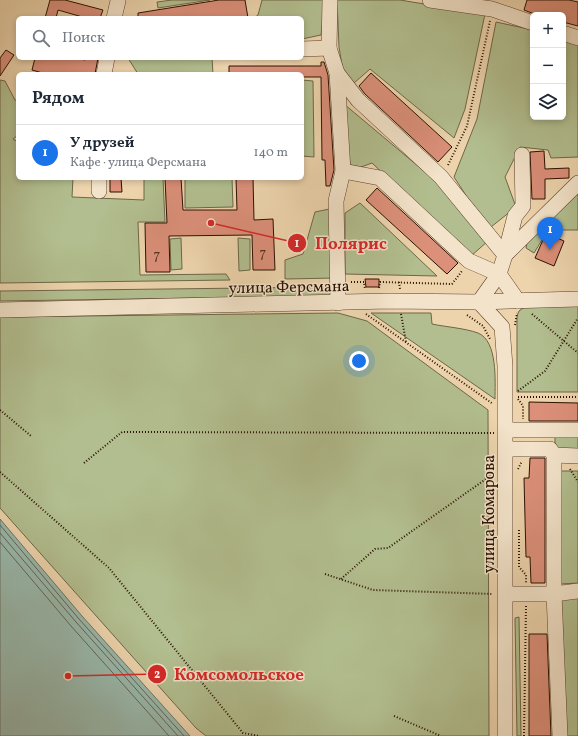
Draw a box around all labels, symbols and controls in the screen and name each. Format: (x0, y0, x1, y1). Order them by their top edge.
map controls (530, 12, 566, 120)
button: + (530, 12, 566, 48)
search box (16, 16, 304, 60)
icon: search (30, 27, 52, 49)
text: Поиск (62, 28, 105, 49)
button: − (530, 48, 566, 84)
button: layers (530, 84, 566, 120)
text: Рядом (32, 87, 85, 110)
text: У друзей (70, 133, 134, 154)
text: 1 (42, 144, 48, 162)
text: 140 m (254, 144, 288, 162)
text: Кафе · улица Ферсмана (70, 154, 206, 172)
pin: 1 (537, 217, 563, 250)
callout: Полярис (287, 228, 394, 257)
text: Полярис (315, 233, 387, 256)
text: 1 (295, 236, 300, 252)
house number: 7 (260, 244, 267, 263)
house number: 7 (154, 246, 161, 265)
street label: улица Ферсмана (228, 276, 350, 300)
your location (349, 351, 369, 371)
street label: улица Комарова (479, 455, 501, 573)
callout: Комсомольское (147, 659, 312, 688)
text: Комсомольское (174, 664, 304, 687)
text: 2 (154, 667, 160, 683)

